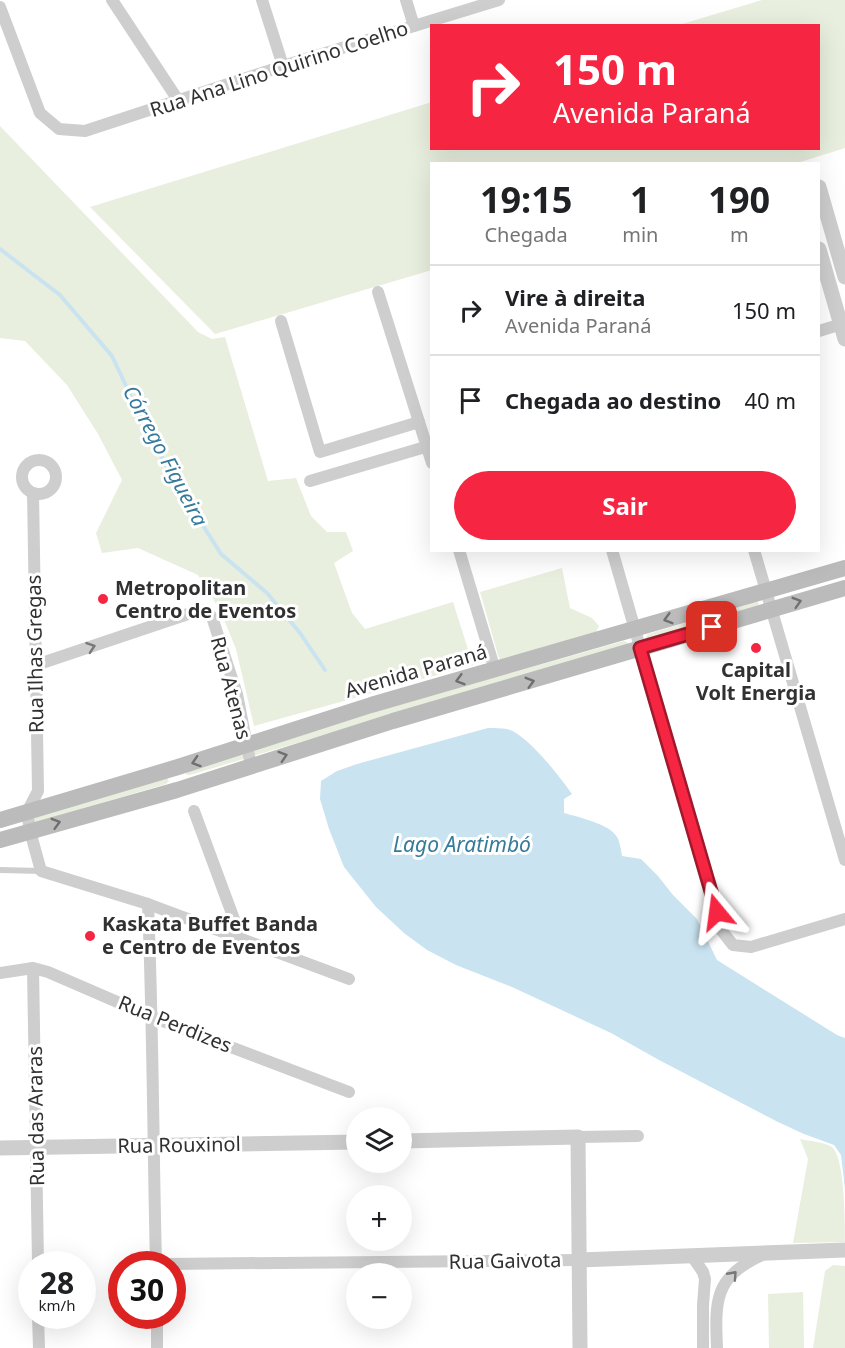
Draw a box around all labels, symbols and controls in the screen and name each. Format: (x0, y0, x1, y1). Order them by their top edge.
street label: Rua Ana Lino Quirino Coelho (146, 14, 411, 123)
text: 150 m (553, 40, 677, 97)
icon: right (454, 48, 532, 126)
text: Avenida Paraná (553, 94, 751, 131)
text: 19:15 (480, 175, 572, 224)
text: 1 (630, 175, 651, 224)
text: 190 (708, 175, 770, 224)
text: Chegada (484, 221, 568, 248)
text: min (622, 221, 658, 248)
text: m (730, 221, 749, 248)
text: Vire à direita (505, 282, 645, 312)
icon: right (454, 294, 487, 327)
text: 150 m (732, 295, 796, 325)
text: Avenida Paraná (505, 312, 651, 339)
water label: Córrego Figueira (117, 380, 215, 531)
icon: arrive (454, 384, 487, 417)
text: Chegada ao destino (505, 385, 721, 415)
text: 40 m (745, 385, 796, 415)
button: Sair (454, 471, 796, 540)
place label: Metropolitan Centro de Eventos (115, 574, 296, 624)
street label: Rua Ilhas Gregas (20, 575, 49, 733)
marker: Metropolitan Centro de Eventos (96, 592, 110, 606)
one-way arrow (791, 597, 802, 609)
pin (686, 601, 737, 652)
icon: arrive (695, 610, 728, 643)
one-way arrow (663, 612, 674, 624)
street label: Rua Atenas (205, 633, 258, 742)
street label: Avenida Paraná (342, 637, 490, 704)
one-way arrow (85, 641, 96, 654)
marker: Capital Volt Energia (749, 641, 763, 655)
place label: Capital Volt Energia (696, 656, 816, 706)
one-way arrow (455, 673, 466, 685)
one-way arrow (524, 677, 535, 689)
one-way arrow (277, 750, 288, 763)
one-way arrow (191, 754, 202, 767)
one-way arrow (51, 818, 61, 831)
water label: Lago Aratimbó (393, 830, 531, 858)
position arrow (685, 880, 749, 944)
place label: Kaskata Buffet Banda e Centro de Eventos (102, 910, 318, 960)
marker: Kaskata Buffet Banda e Centro de Eventos (83, 929, 97, 943)
street label: Rua Perdizes (114, 989, 236, 1059)
street label: Rua das Araras (21, 1046, 50, 1186)
map controls (346, 1107, 412, 1329)
button: layers (346, 1107, 412, 1173)
street label: Rua Rouxinol (117, 1130, 241, 1159)
button: + (346, 1185, 412, 1251)
street label: Rua Gaivota (448, 1246, 562, 1275)
speed limit sign: 30 (108, 1251, 186, 1329)
text: 28 (40, 1262, 74, 1303)
button: − (346, 1263, 412, 1329)
one-way arrow (726, 1272, 737, 1282)
text: km/h (39, 1295, 75, 1315)

